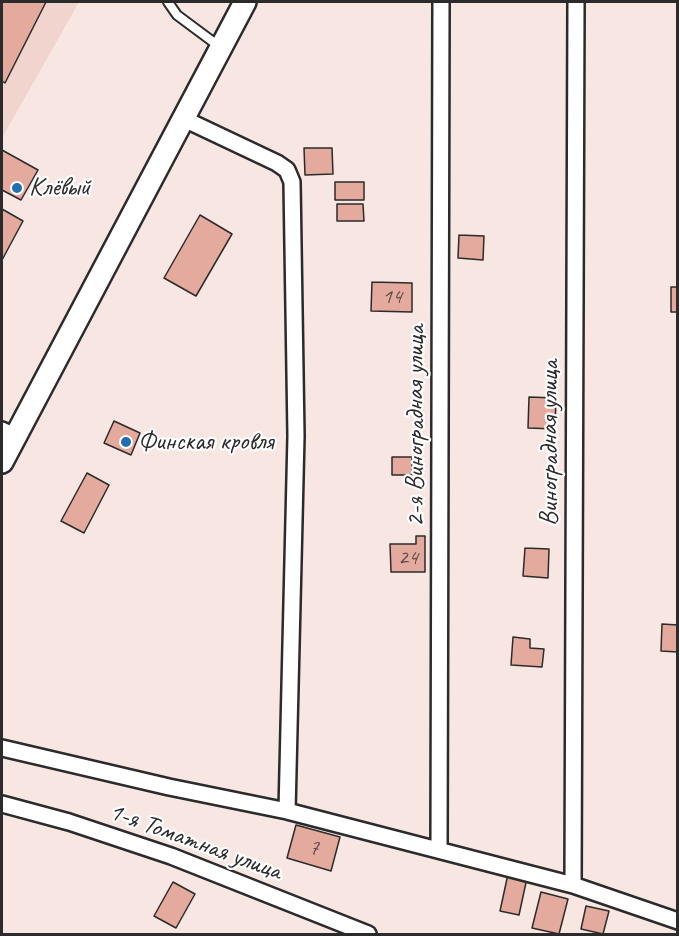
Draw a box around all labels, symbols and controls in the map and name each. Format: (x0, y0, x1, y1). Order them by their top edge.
place label: Клёвый (29, 172, 90, 204)
marker: Клёвый (10, 181, 24, 195)
house number: 14 (382, 284, 402, 310)
street label: 2-я Виноградная улица (400, 325, 432, 527)
street label: Виноградная улица (534, 360, 566, 526)
place label: Финская кровля (138, 426, 273, 458)
marker: Финская кровля (119, 435, 133, 449)
house number: 24 (398, 545, 418, 571)
street label: 1-я Томатная улица (105, 796, 285, 888)
house number: 7 (309, 835, 319, 861)

